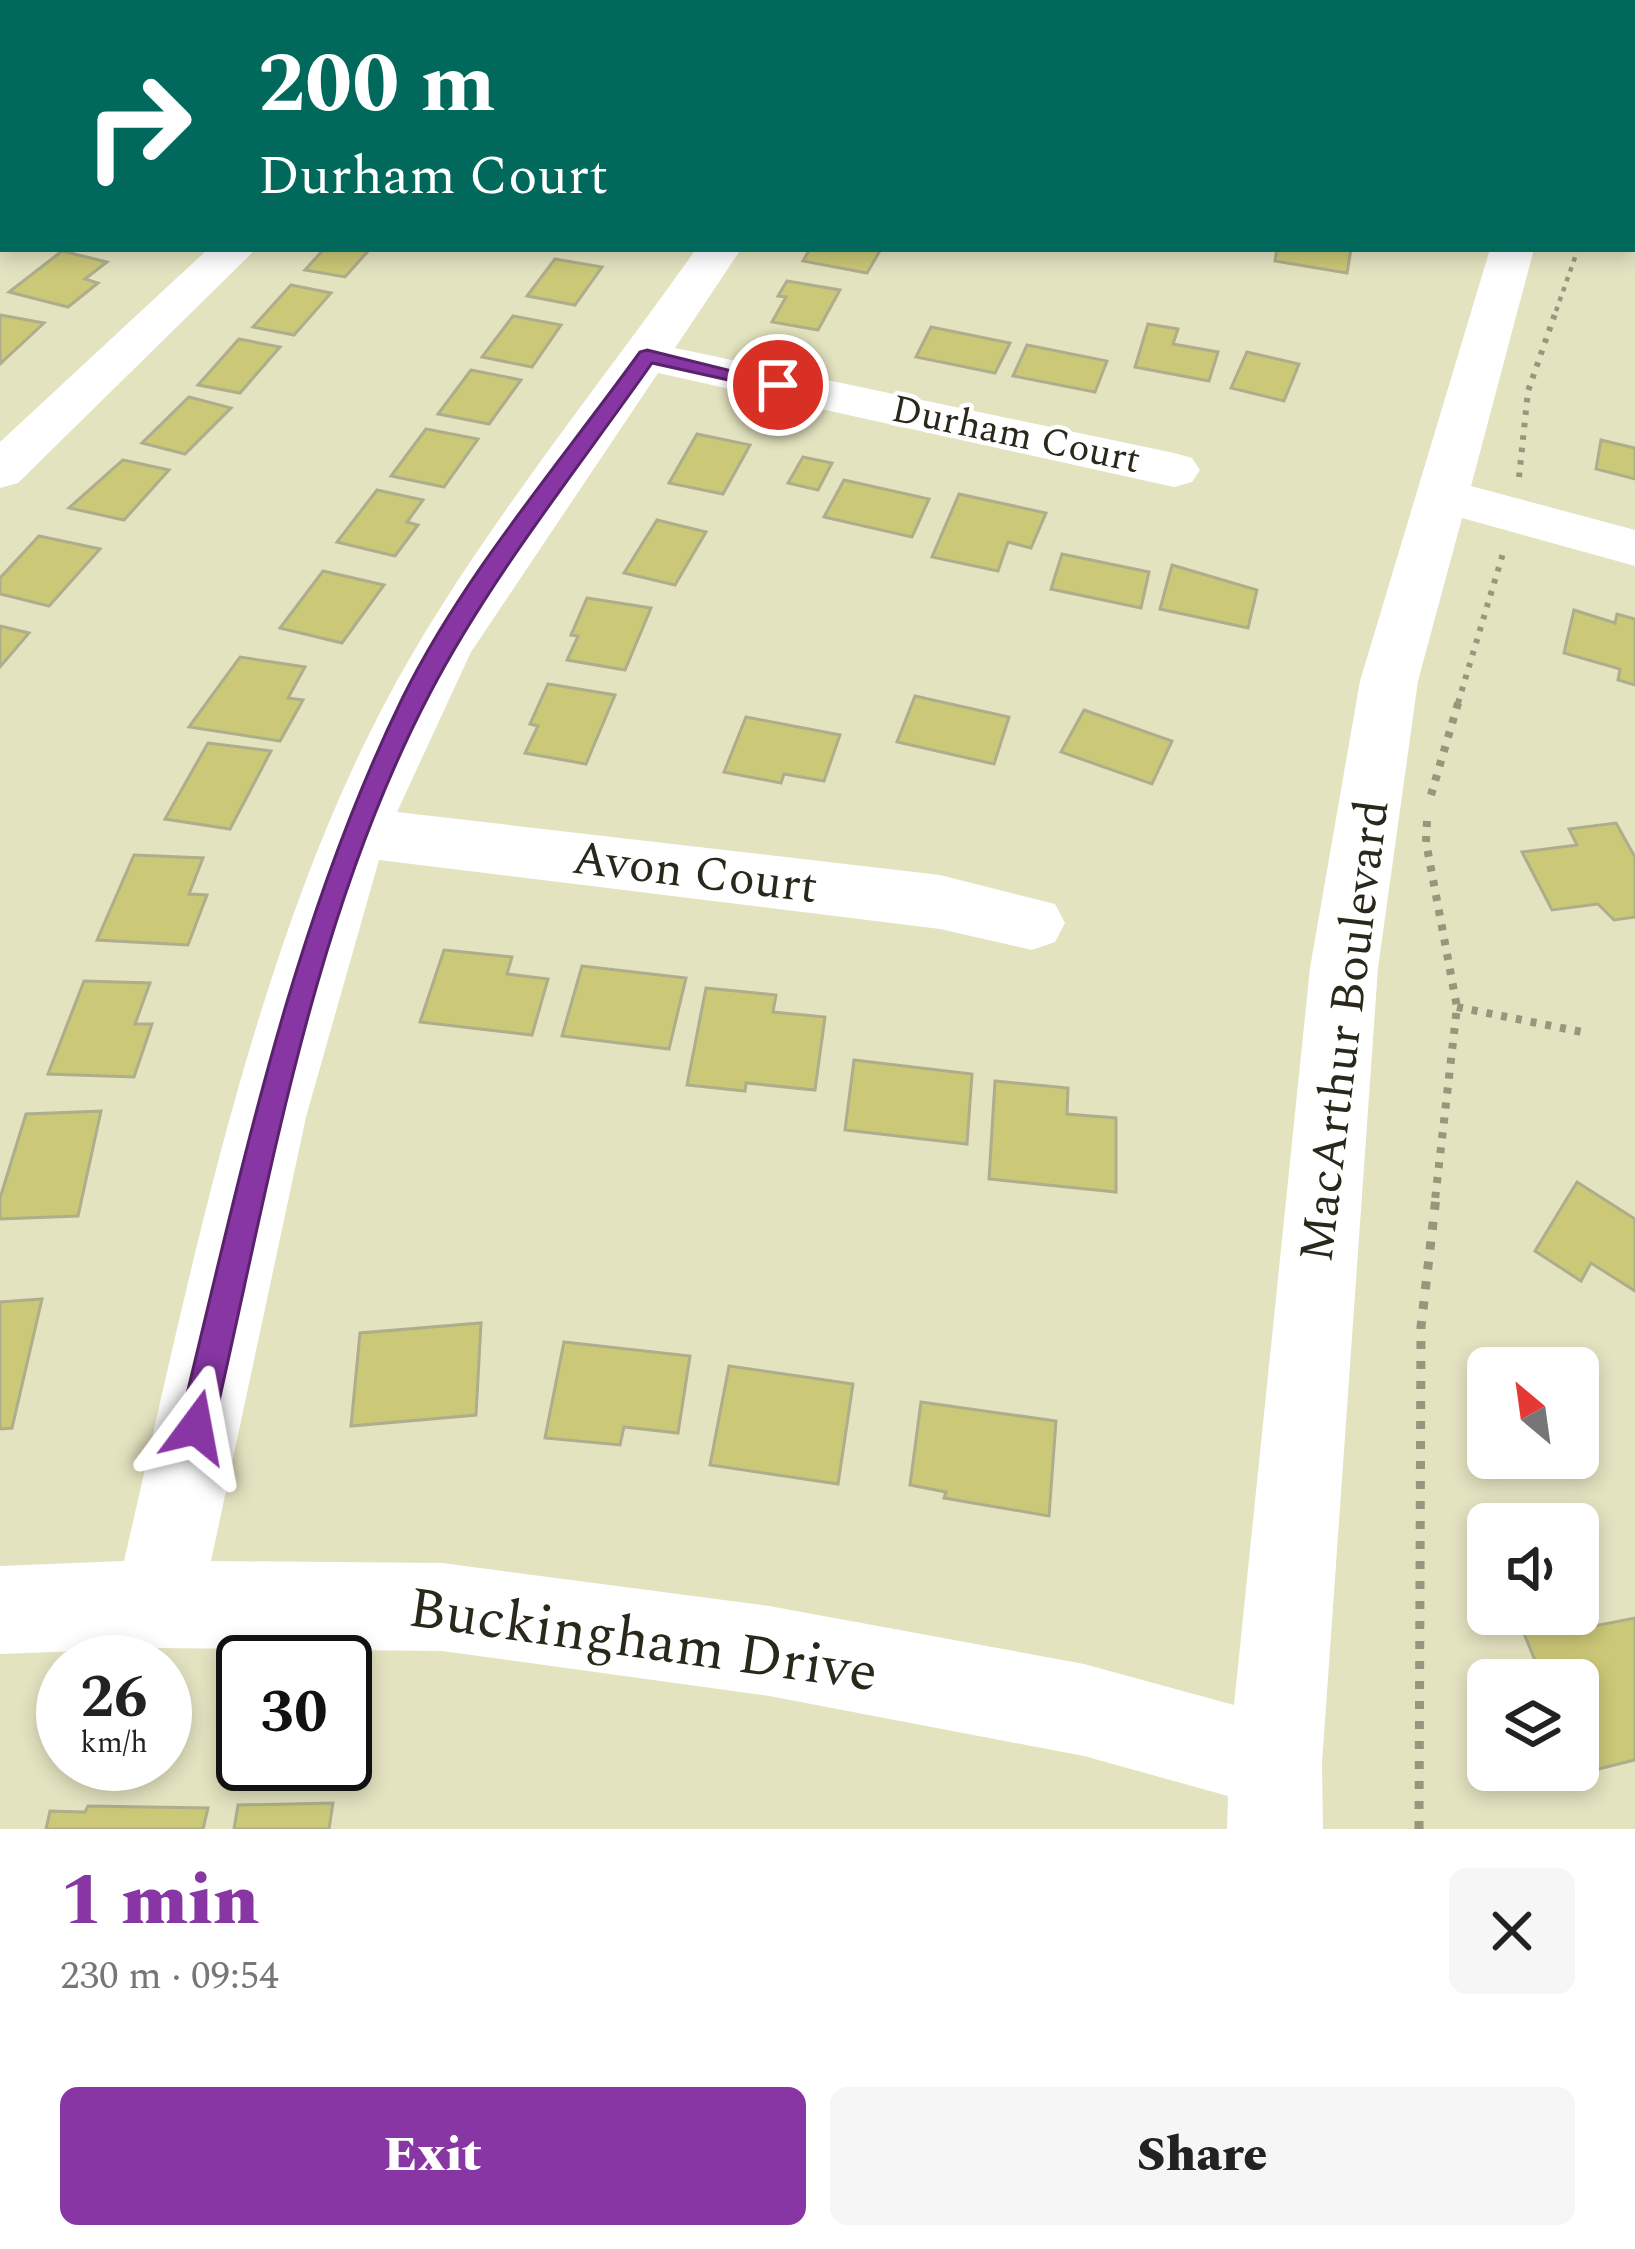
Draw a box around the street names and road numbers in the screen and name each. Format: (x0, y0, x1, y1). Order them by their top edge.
street label: Durham Court (886, 380, 1146, 490)
street label: MacArthur Boulevard (1280, 796, 1410, 1266)
street label: Avon Court (568, 822, 822, 924)
street label: Buckingham Drive (403, 1566, 883, 1716)

